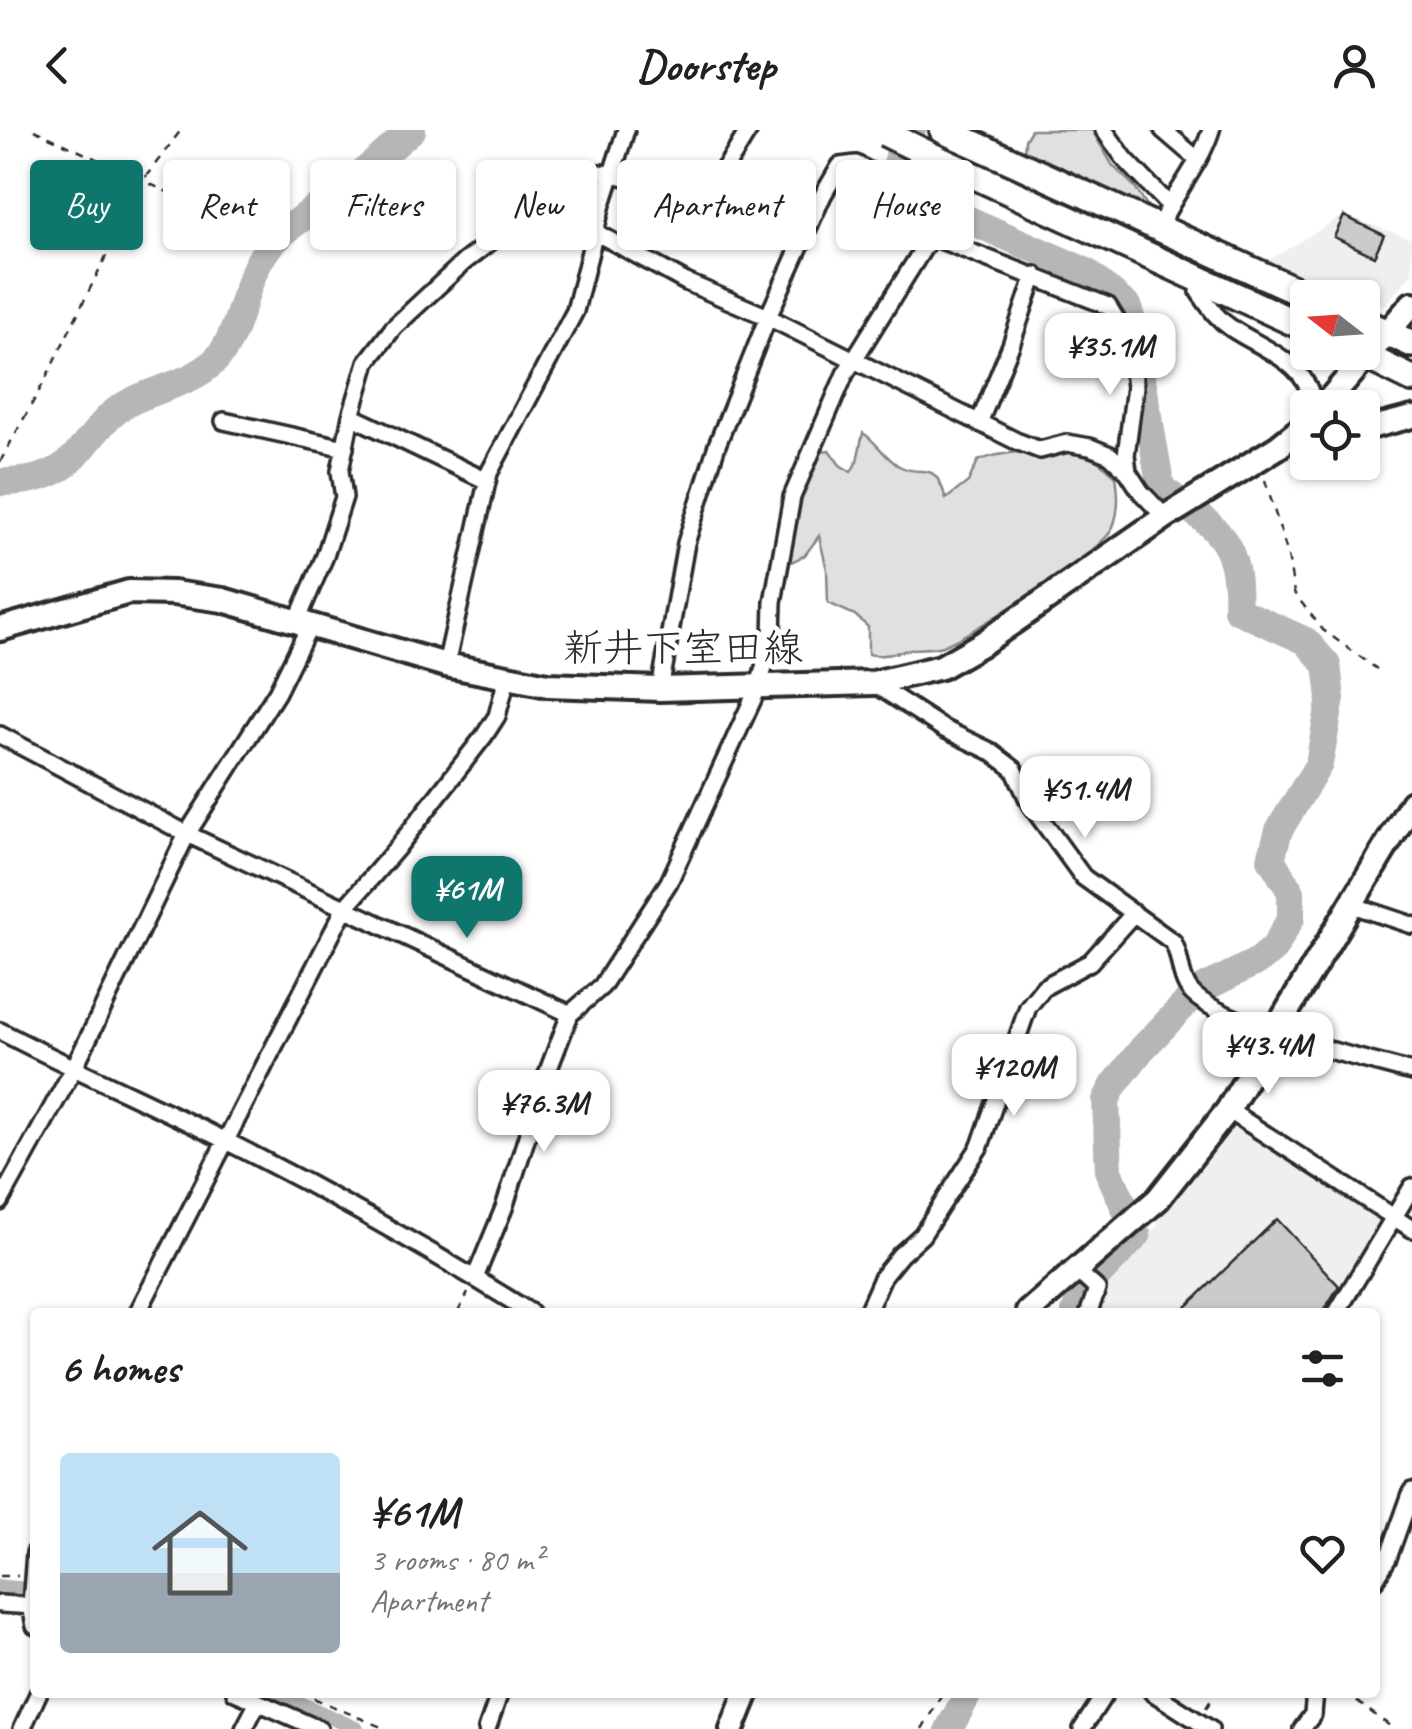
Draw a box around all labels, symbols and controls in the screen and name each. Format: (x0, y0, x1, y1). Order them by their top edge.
text: Doorstep (637, 37, 775, 94)
icon: back (30, 38, 85, 93)
icon: person (1327, 38, 1382, 93)
chip: Buy (30, 160, 143, 250)
chip: Rent (163, 160, 290, 250)
chip: Filters (310, 160, 456, 250)
chip: New (476, 160, 597, 250)
chip: Apartment (617, 160, 816, 250)
chip: House (836, 160, 974, 250)
north arrow (1290, 280, 1380, 370)
map controls (1290, 280, 1380, 480)
pin: ¥35.1M (1029, 313, 1191, 398)
text: ¥35.1M (1067, 325, 1153, 366)
button: locate (1290, 390, 1380, 480)
street label: 新井下室田線 (563, 623, 803, 673)
pin: ¥51.4M (1004, 756, 1166, 841)
text: ¥51.4M (1042, 768, 1128, 809)
pin: ¥61M (408, 856, 526, 941)
text: ¥61M (433, 868, 501, 909)
pin: ¥43.4M (1187, 1012, 1349, 1097)
text: ¥43.4M (1224, 1024, 1312, 1065)
pin: ¥120M (944, 1034, 1084, 1119)
text: ¥120M (974, 1046, 1054, 1087)
pin: ¥76.3M (463, 1070, 625, 1155)
text: ¥76.3M (500, 1082, 588, 1123)
icon: filters (1295, 1341, 1350, 1396)
text: 6 homes (60, 1342, 179, 1395)
text: ¥61M (370, 1486, 458, 1539)
icon: home (140, 1493, 260, 1613)
icon: heart (1295, 1526, 1350, 1581)
text: 3 rooms · 80 m² (370, 1539, 543, 1580)
text: Apartment (370, 1580, 488, 1621)

